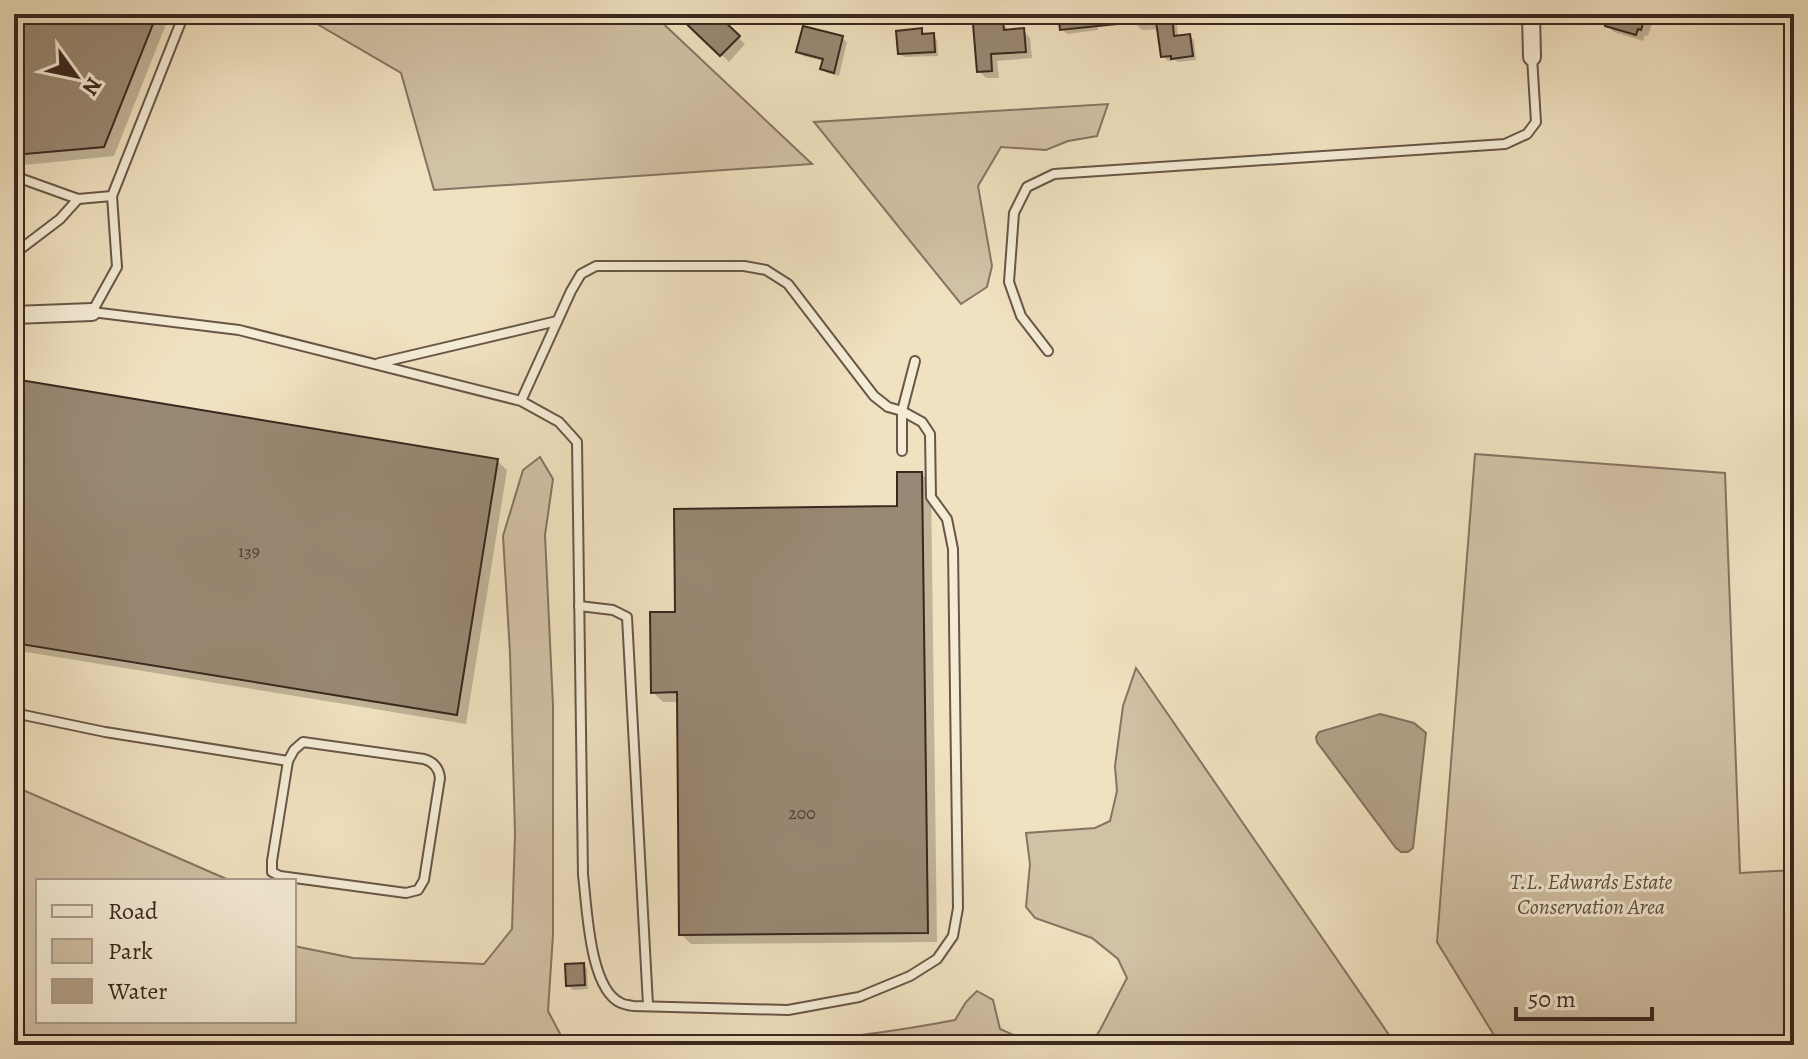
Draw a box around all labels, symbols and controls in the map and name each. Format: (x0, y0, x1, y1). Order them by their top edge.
north arrow (36, 36, 116, 116)
text: N (75, 71, 109, 101)
house number: 139 (238, 539, 260, 563)
house number: 200 (788, 801, 816, 825)
park label: T.L. Edwards Estate Conservation Area (1510, 867, 1672, 922)
legend (36, 879, 296, 1023)
text: Road (108, 895, 158, 927)
text: Park (108, 935, 153, 967)
scale bar (1516, 971, 1652, 1021)
text: Water (107, 975, 168, 1007)
text: 50 m (1528, 983, 1576, 1015)

